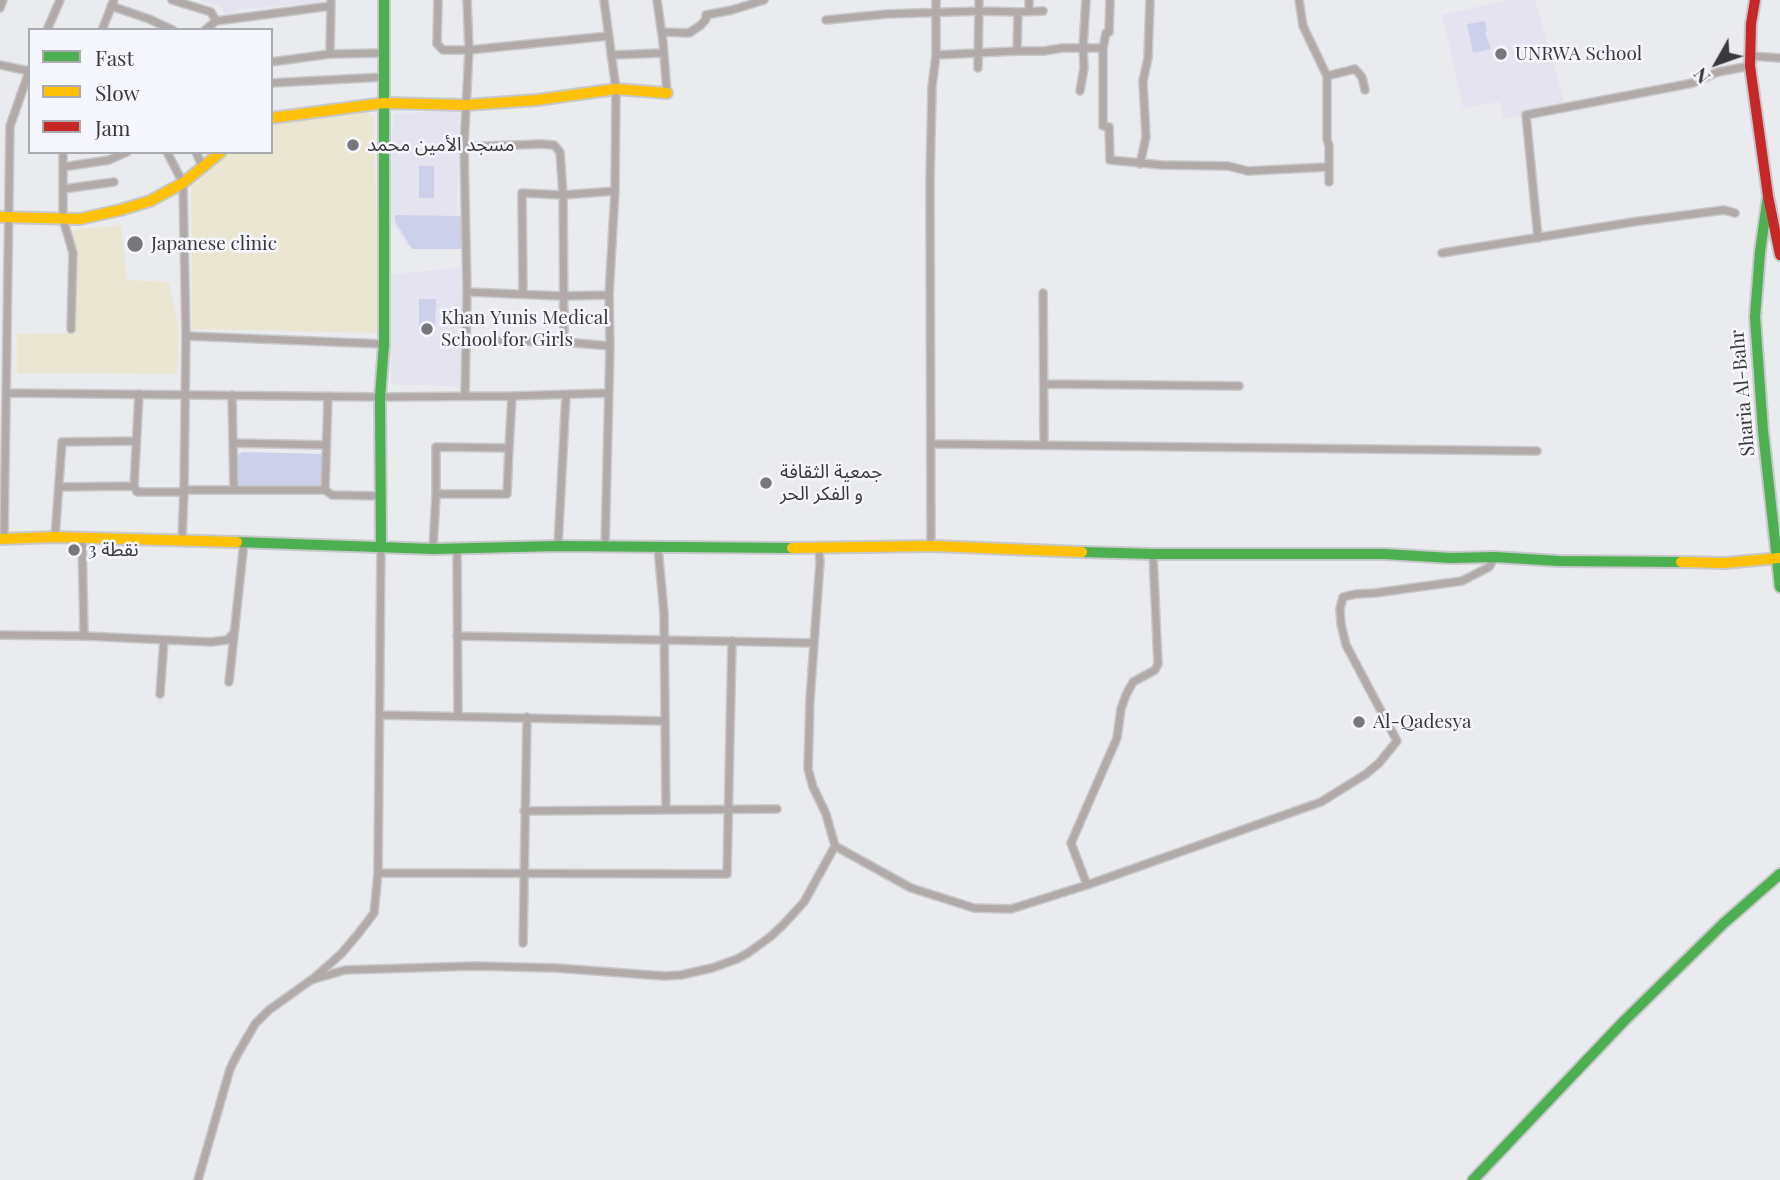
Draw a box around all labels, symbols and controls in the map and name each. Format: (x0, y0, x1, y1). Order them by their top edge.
legend (28, 28, 273, 154)
north arrow (1682, 28, 1752, 98)
text: Fast (95, 43, 134, 71)
place label: UNRWA School (1515, 43, 1642, 65)
marker: UNRWA School (1493, 46, 1509, 62)
text: N (1687, 63, 1715, 90)
text: Slow (95, 78, 140, 106)
text: Jam (95, 113, 131, 141)
place label: مسجد الأمين محمد (367, 134, 514, 156)
marker: مسجد الأمين محمد (345, 137, 361, 153)
place label: Japanese clinic (151, 233, 277, 255)
marker: Japanese clinic (125, 234, 145, 254)
place label: Khan Yunis Medical School for Girls (441, 307, 609, 351)
marker: Khan Yunis Medical School for Girls (419, 321, 435, 337)
street label: Sharia Al-Bahr (1726, 329, 1760, 457)
place label: جمعية الثقافة و الفكر الحر (780, 461, 882, 505)
marker: جمعية الثقافة و الفكر الحر (758, 475, 774, 491)
place label: نقطة 3 (88, 539, 139, 561)
marker: نقطة 3 (66, 542, 82, 558)
place label: Al-Qadesya (1373, 711, 1471, 733)
marker: Al-Qadesya (1351, 714, 1367, 730)

